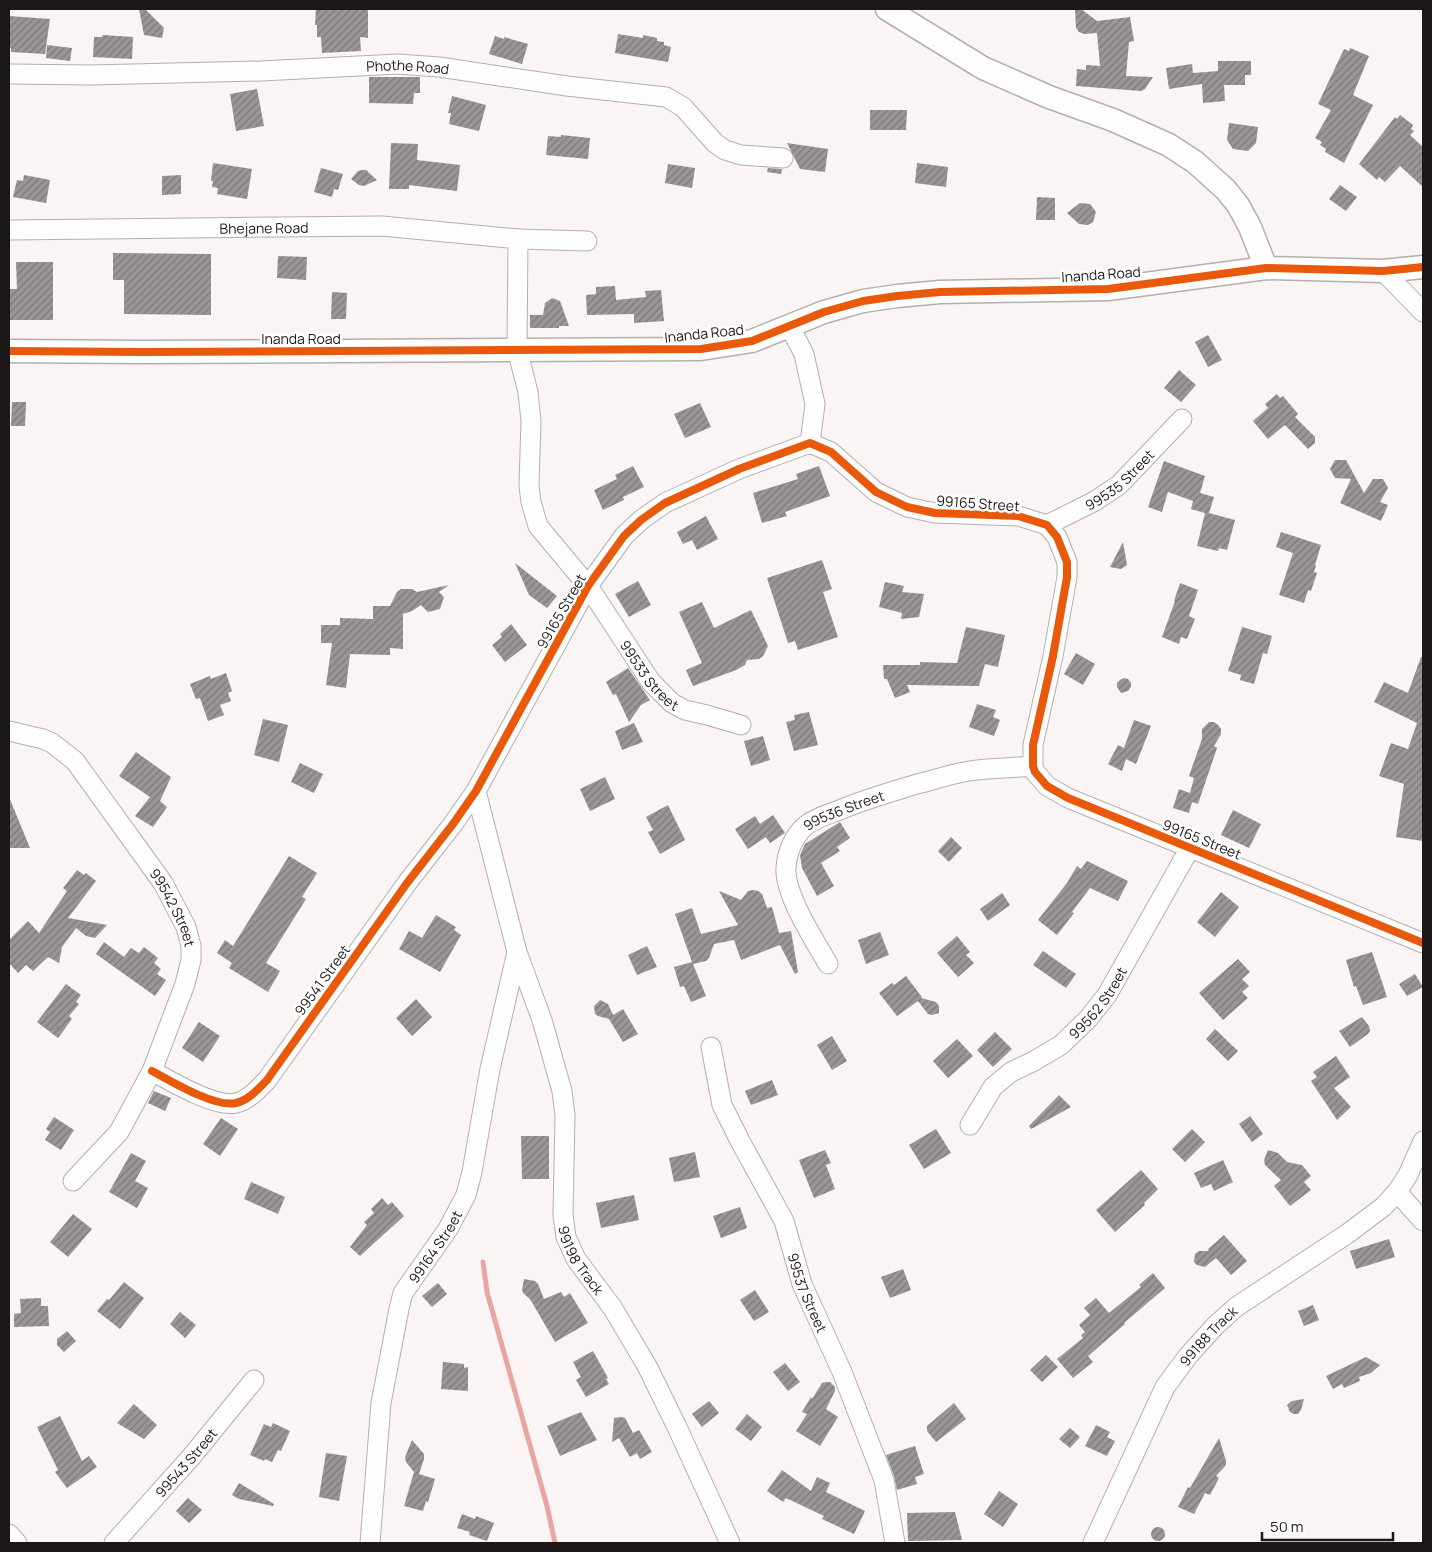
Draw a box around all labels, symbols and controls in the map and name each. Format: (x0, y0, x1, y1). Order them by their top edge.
street label: Phothe Road (366, 54, 451, 78)
street label: Bhejane Road (219, 217, 309, 237)
street label: Inanda Road (1061, 262, 1141, 286)
street label: Inanda Road (663, 319, 745, 347)
street label: Inanda Road (261, 329, 341, 348)
street label: 99535 Street (1082, 445, 1158, 514)
street label: 99165 Street (936, 491, 1021, 515)
street label: 99165 Street (532, 570, 590, 652)
street label: 99533 Street (616, 636, 683, 715)
street label: 99536 Street (799, 785, 887, 834)
street label: 99165 Street (1160, 815, 1245, 864)
street label: 99542 Street (146, 864, 200, 949)
street label: 99541 Street (290, 940, 354, 1019)
street label: 99562 Street (1064, 963, 1131, 1043)
street label: 99164 Street (404, 1207, 466, 1287)
street label: 99198 Track (555, 1224, 609, 1299)
street label: 99537 Street (784, 1250, 832, 1336)
street label: 99188 Track (1175, 1300, 1242, 1370)
street label: 99543 Street (150, 1423, 221, 1501)
scale bar (1262, 1510, 1393, 1542)
text: 50 m (1270, 1516, 1304, 1537)

